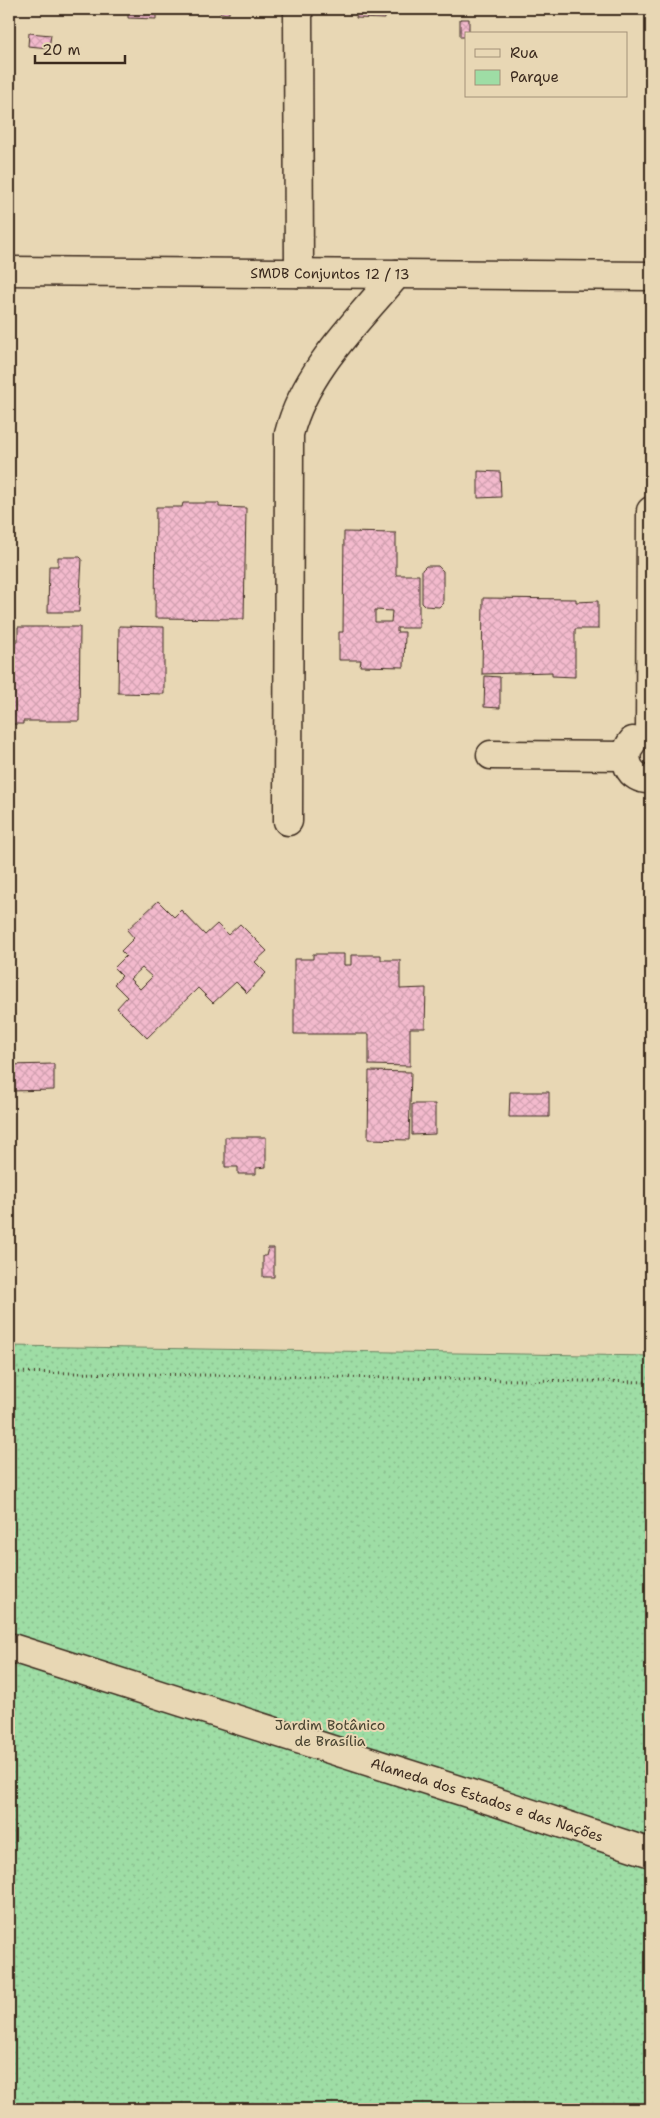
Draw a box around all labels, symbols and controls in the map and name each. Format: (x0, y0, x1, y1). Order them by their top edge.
scale bar (35, 32, 125, 64)
legend (465, 32, 628, 98)
text: 20 m (42, 40, 81, 60)
text: Rua (510, 43, 539, 63)
text: Parque (510, 67, 559, 87)
street label: SMDB Conjuntos 12 / 13 (250, 264, 410, 283)
park label: Jardim Botânico de Brasília (275, 1716, 385, 1750)
street label: Alameda dos Estados e das Nações (369, 1754, 606, 1846)

